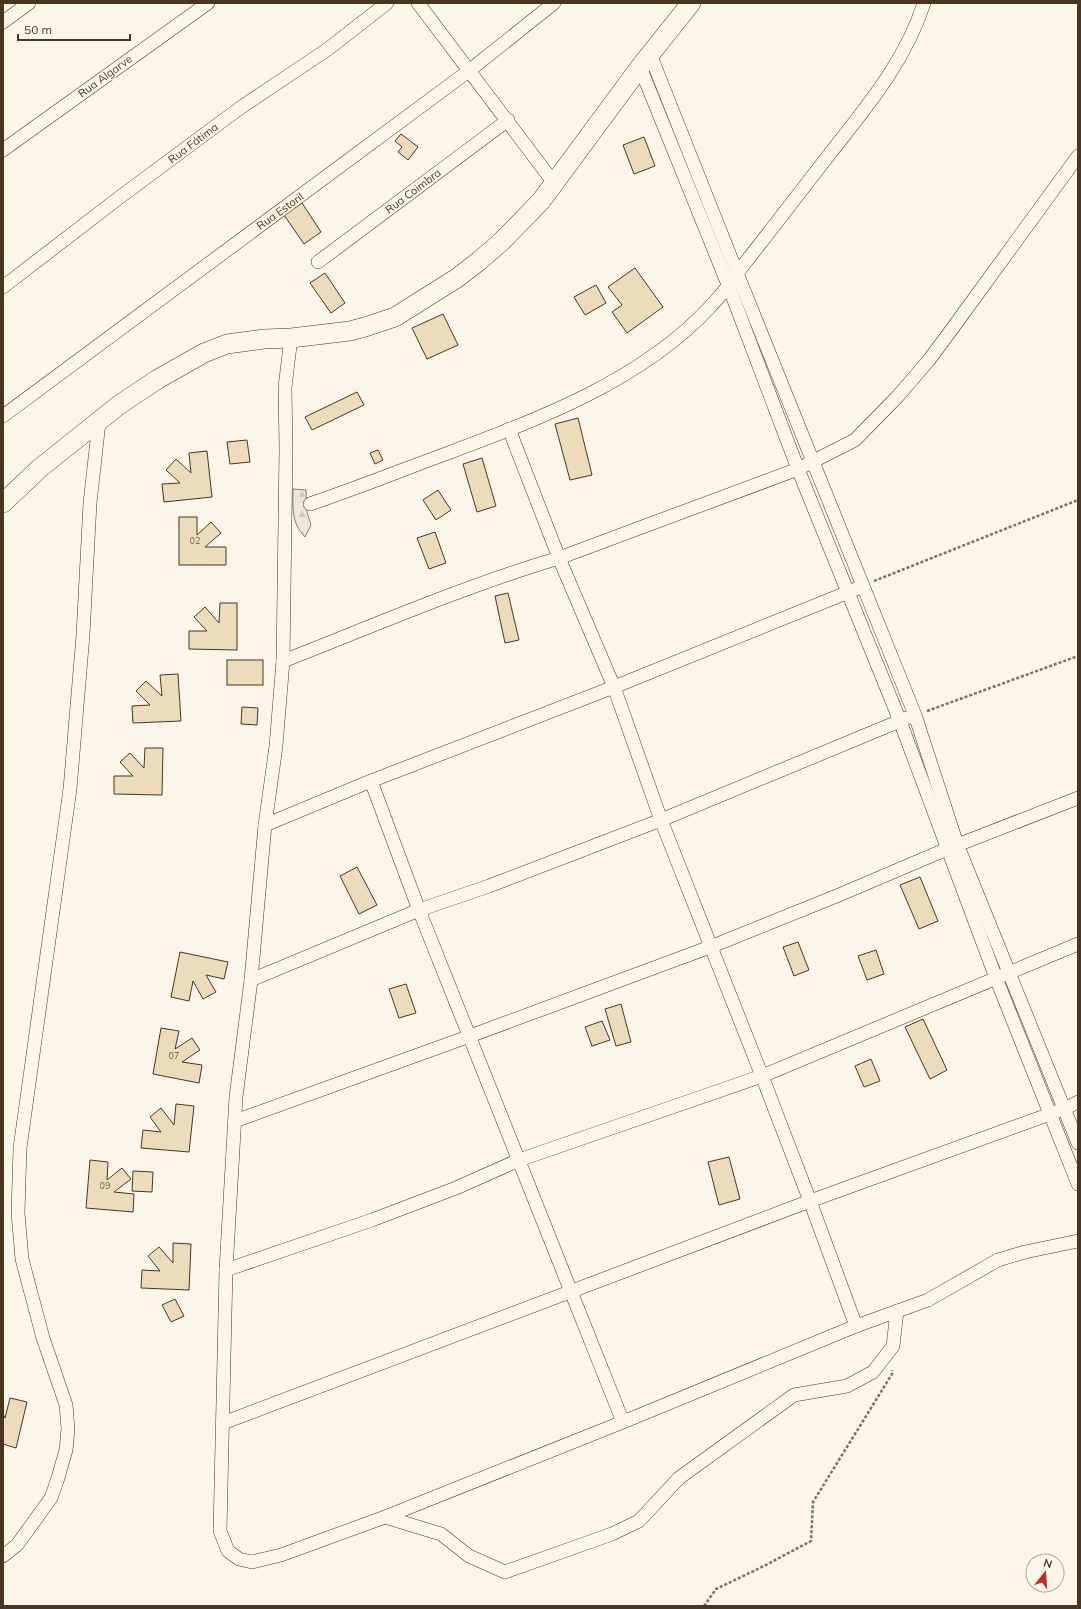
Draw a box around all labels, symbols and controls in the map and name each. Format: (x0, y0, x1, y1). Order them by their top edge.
scale bar (18, 16, 130, 42)
text: 50 m (24, 22, 52, 37)
street label: Rua Algarve (75, 52, 135, 100)
street label: Rua Fátima (165, 120, 221, 166)
street label: Rua Coimbra (382, 165, 444, 217)
street label: Rua Estoril (254, 189, 306, 233)
house number: 02 (190, 535, 200, 546)
house number: 07 (169, 1050, 179, 1061)
house number: 09 (100, 1180, 110, 1191)
north arrow (1025, 1553, 1065, 1593)
text: N (1042, 1556, 1054, 1571)

